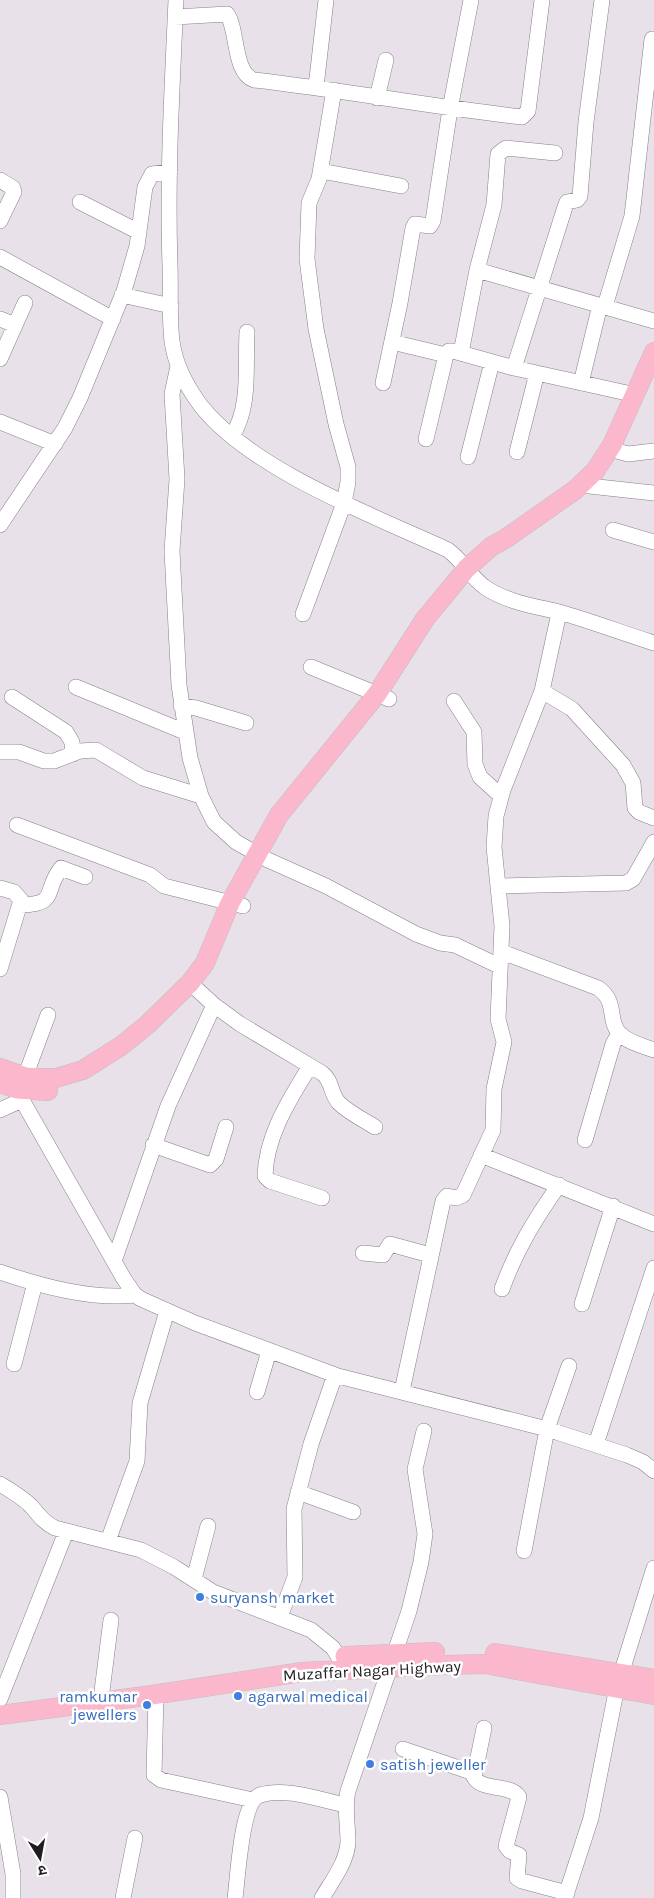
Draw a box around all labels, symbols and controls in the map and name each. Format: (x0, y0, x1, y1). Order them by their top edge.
place label: suryansh market (210, 1588, 334, 1607)
marker: suryansh market (194, 1591, 206, 1603)
street label: Muzaffar Nagar Highway (283, 1656, 462, 1685)
place label: ramkumar jewellers (59, 1687, 137, 1724)
place label: agarwal medical (248, 1687, 368, 1706)
marker: agarwal medical (232, 1690, 244, 1702)
marker: ramkumar jewellers (141, 1699, 153, 1711)
place label: satish jeweller (380, 1755, 486, 1774)
marker: satish jeweller (364, 1758, 376, 1770)
north arrow (15, 1833, 65, 1883)
text: उ (36, 1861, 48, 1880)

